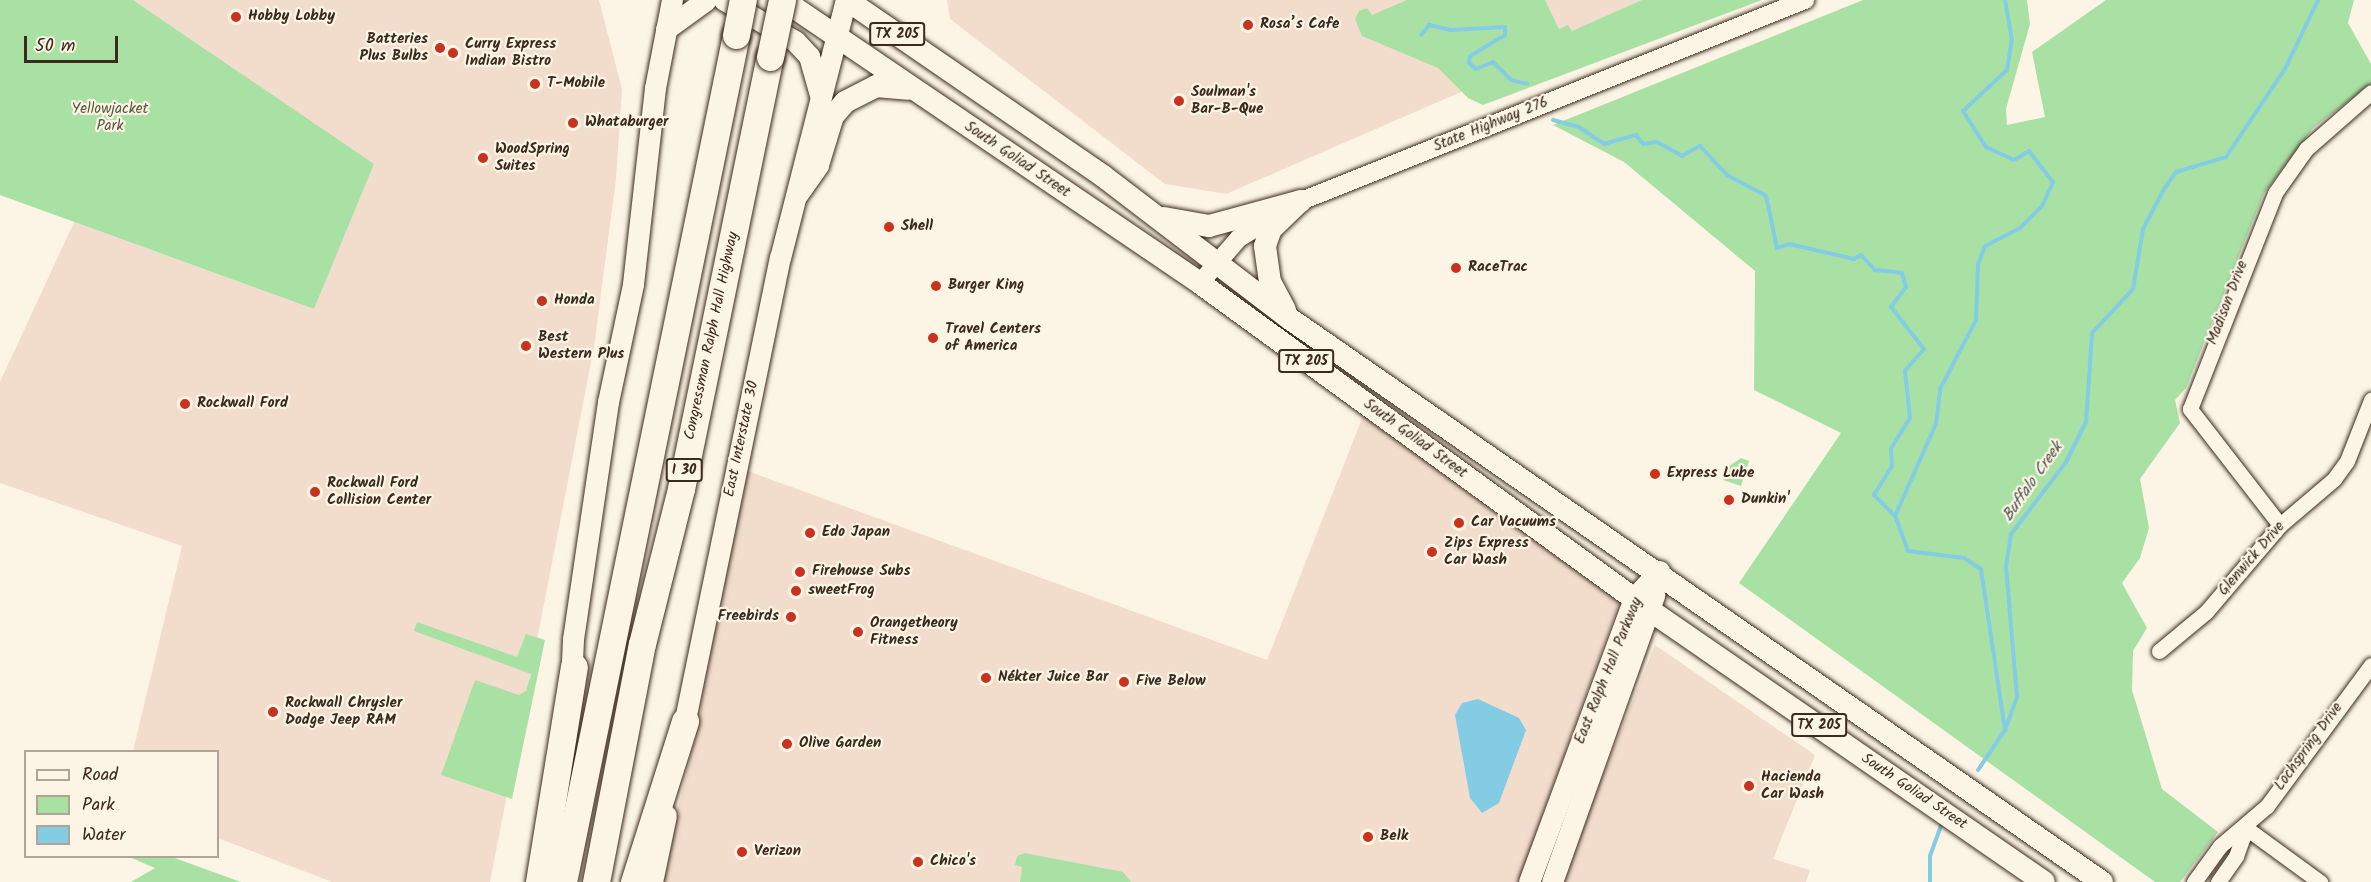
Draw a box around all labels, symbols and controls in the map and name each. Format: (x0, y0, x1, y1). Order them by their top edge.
place label: Hobby Lobby (248, 8, 335, 26)
marker: Hobby Lobby (229, 10, 243, 24)
place label: Rosa’s Cafe (1260, 16, 1339, 34)
marker: Rosa’s Cafe (1241, 18, 1255, 32)
road number: TX 205 (868, 23, 926, 45)
scale bar (27, 24, 122, 62)
place label: Batteries Plus Bulbs (360, 30, 428, 65)
text: 50 m (35, 32, 75, 61)
place label: Curry Express Indian Bistro (465, 35, 556, 70)
marker: Batteries Plus Bulbs (433, 41, 447, 55)
marker: Curry Express Indian Bistro (446, 46, 460, 60)
place label: T-Mobile (547, 75, 605, 93)
marker: T-Mobile (528, 77, 542, 91)
place label: Soulman's Bar-B-Que (1191, 83, 1263, 118)
marker: Soulman's Bar-B-Que (1172, 94, 1186, 108)
street label: State Highway 276 (1431, 94, 1551, 156)
park label: Yellowjacket Park (72, 100, 148, 135)
place label: Whataburger (585, 114, 668, 132)
marker: Whataburger (566, 116, 580, 130)
street label: South Goliad Street (961, 118, 1073, 202)
place label: WoodSpring Suites (495, 140, 570, 175)
marker: WoodSpring Suites (476, 151, 490, 165)
place label: Shell (901, 218, 933, 236)
marker: Shell (882, 220, 896, 234)
street label: Congressman Ralph Hall Highway (681, 230, 743, 442)
place label: RaceTrac (1468, 259, 1528, 277)
street label: Madison Drive (2204, 259, 2252, 347)
marker: RaceTrac (1449, 261, 1463, 275)
place label: Burger King (948, 277, 1024, 295)
marker: Burger King (929, 279, 943, 293)
place label: Honda (554, 292, 595, 310)
marker: Honda (535, 294, 549, 308)
place label: Travel Centers of America (945, 320, 1041, 355)
place label: Best Western Plus (538, 328, 624, 363)
marker: Travel Centers of America (926, 331, 940, 345)
marker: Best Western Plus (519, 339, 533, 353)
road number: TX 205 (1278, 350, 1334, 372)
street label: East Interstate 30 (721, 379, 763, 499)
place label: Rockwall Ford (197, 395, 288, 413)
street label: South Goliad Street (1360, 395, 1470, 483)
marker: Rockwall Ford (178, 397, 192, 411)
water label: Buffalo Creek (1999, 439, 2067, 525)
road number: I 30 (664, 459, 704, 481)
place label: Express Lube (1667, 465, 1754, 483)
marker: Express Lube (1648, 467, 1662, 481)
place label: Rockwall Ford Collision Center (327, 474, 431, 509)
marker: Rockwall Ford Collision Center (308, 485, 322, 499)
place label: Dunkin' (1741, 491, 1789, 509)
marker: Dunkin' (1722, 493, 1736, 507)
place label: Car Vacuums (1471, 514, 1556, 532)
marker: Car Vacuums (1452, 516, 1466, 530)
street label: Glenwick Drive (2215, 518, 2289, 600)
place label: Edo Japan (822, 524, 890, 542)
marker: Edo Japan (803, 526, 817, 540)
place label: Zips Express Car Wash (1444, 534, 1529, 569)
marker: Zips Express Car Wash (1425, 545, 1439, 559)
place label: Firehouse Subs (812, 563, 911, 581)
marker: Firehouse Subs (793, 565, 807, 579)
place label: sweetFrog (808, 582, 875, 600)
marker: sweetFrog (789, 584, 803, 598)
street label: East Ralph Hall Parkway (1571, 595, 1647, 747)
place label: Freebirds (718, 608, 779, 626)
marker: Freebirds (784, 610, 798, 624)
place label: Orangetheory Fitness (870, 614, 958, 649)
marker: Orangetheory Fitness (851, 625, 865, 639)
place label: Nékter Juice Bar (998, 669, 1108, 687)
marker: Nékter Juice Bar (979, 671, 993, 685)
place label: Five Below (1136, 673, 1206, 691)
marker: Five Below (1117, 675, 1131, 689)
place label: Rockwall Chrysler Dodge Jeep RAM (285, 694, 402, 729)
street label: Lochspring Drive (2271, 700, 2347, 794)
marker: Rockwall Chrysler Dodge Jeep RAM (266, 705, 280, 719)
road number: TX 205 (1790, 714, 1848, 736)
place label: Olive Garden (799, 735, 881, 753)
marker: Olive Garden (780, 737, 794, 751)
legend (24, 750, 219, 858)
street label: South Goliad Street (1858, 750, 1970, 834)
text: Road (82, 761, 118, 790)
place label: Hacienda Car Wash (1761, 768, 1824, 803)
marker: Hacienda Car Wash (1742, 779, 1756, 793)
text: Park (82, 791, 115, 820)
text: Water (82, 821, 126, 850)
place label: Belk (1380, 828, 1408, 846)
marker: Belk (1361, 830, 1375, 844)
place label: Verizon (754, 843, 801, 861)
marker: Verizon (735, 845, 749, 859)
place label: Chico's (930, 853, 976, 871)
marker: Chico's (911, 855, 925, 869)

